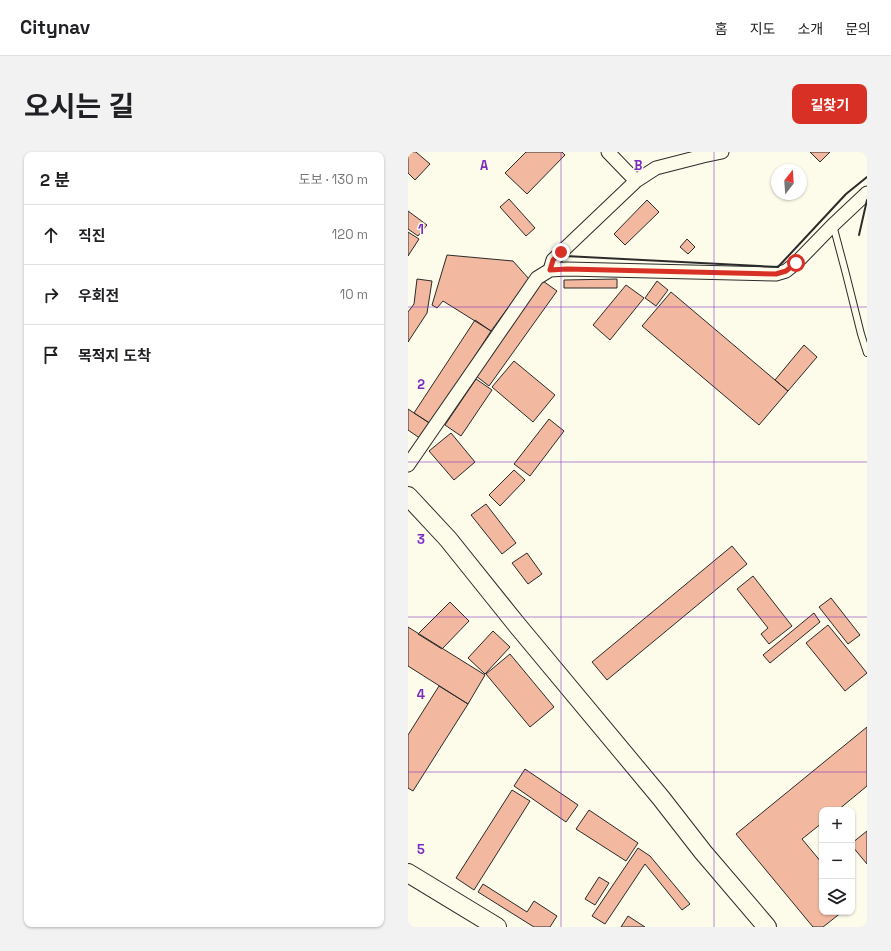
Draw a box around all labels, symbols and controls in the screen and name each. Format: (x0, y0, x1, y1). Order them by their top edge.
text: Citynav (20, 15, 90, 40)
text: 홈 (715, 20, 728, 38)
text: 지도 (750, 20, 775, 38)
text: 소개 (797, 20, 823, 38)
text: 문의 (845, 20, 871, 38)
button: 길찾기 (792, 84, 867, 124)
text: 오시는 길 (24, 88, 134, 124)
text: A (480, 157, 489, 174)
text: B (634, 157, 643, 174)
north arrow (771, 164, 807, 200)
text: 2 분 (40, 169, 70, 191)
text: 도보 · 130 m (299, 171, 368, 188)
text: 1 (418, 221, 424, 238)
icon: ahead (40, 224, 62, 246)
text: 직진 (78, 226, 106, 245)
text: 120 m (332, 226, 368, 243)
route end (552, 243, 570, 261)
route start (787, 254, 805, 272)
icon: right (40, 284, 62, 306)
text: 우회전 (78, 286, 119, 305)
text: 10 m (340, 286, 368, 303)
icon: arrive (40, 344, 62, 366)
text: 목적지 도착 (78, 346, 151, 365)
text: 2 (417, 376, 425, 393)
text: 3 (417, 531, 425, 548)
text: 4 (417, 686, 425, 703)
map controls (819, 807, 855, 915)
button: + (819, 807, 855, 843)
text: 5 (417, 841, 425, 858)
button: − (819, 843, 855, 879)
button: layers (819, 879, 855, 915)

